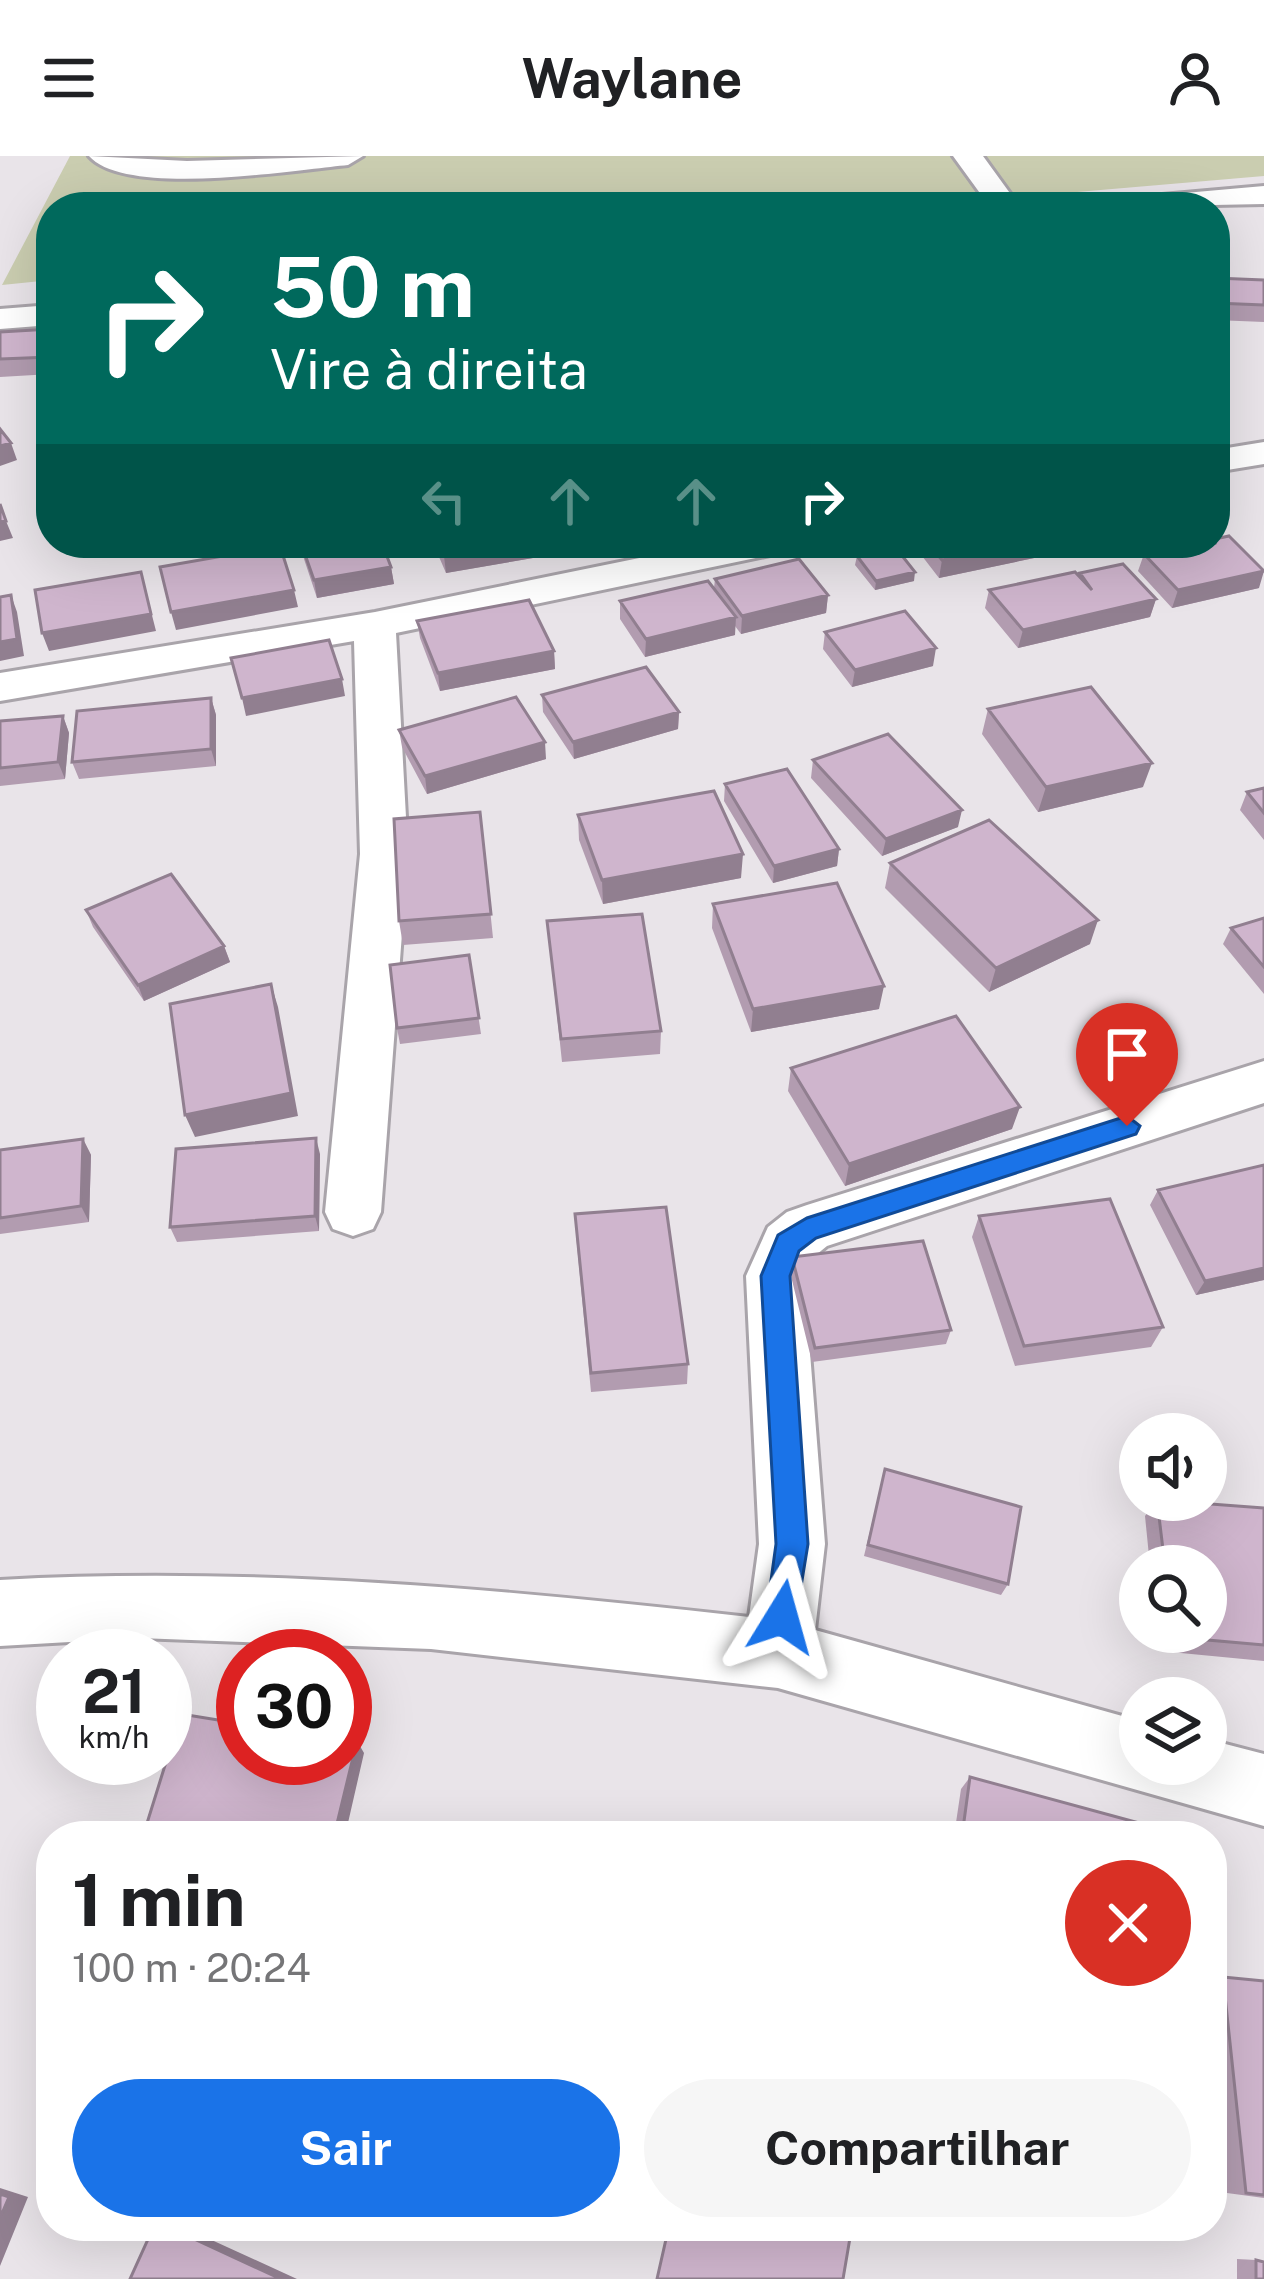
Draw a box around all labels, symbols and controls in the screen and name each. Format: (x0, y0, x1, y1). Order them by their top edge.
icon: menu (36, 45, 102, 111)
icon: person (1162, 45, 1228, 111)
text: Waylane (522, 47, 742, 110)
text: 50 m (270, 237, 475, 336)
icon: right (72, 240, 228, 396)
text: Vire à direita (270, 338, 588, 401)
icon: left (411, 468, 477, 534)
icon: ahead (537, 468, 603, 534)
icon: ahead (663, 468, 729, 534)
icon: right (789, 468, 855, 534)
pin (1076, 1003, 1178, 1126)
icon: arrive (1094, 1021, 1160, 1087)
map controls (1119, 1413, 1227, 1785)
button: sound (1119, 1413, 1227, 1521)
button: search (1119, 1545, 1227, 1653)
position arrow (719, 1554, 845, 1680)
speed limit sign: 30 (216, 1629, 372, 1785)
text: 21 (82, 1656, 146, 1727)
button: layers (1119, 1677, 1227, 1785)
text: km/h (79, 1719, 149, 1755)
text: 1 min (72, 1858, 246, 1942)
button: close (1065, 1860, 1191, 1986)
text: 100 m · 20:24 (72, 1945, 311, 1991)
button: Sair (72, 2079, 620, 2217)
button: Compartilhar (644, 2079, 1191, 2217)

